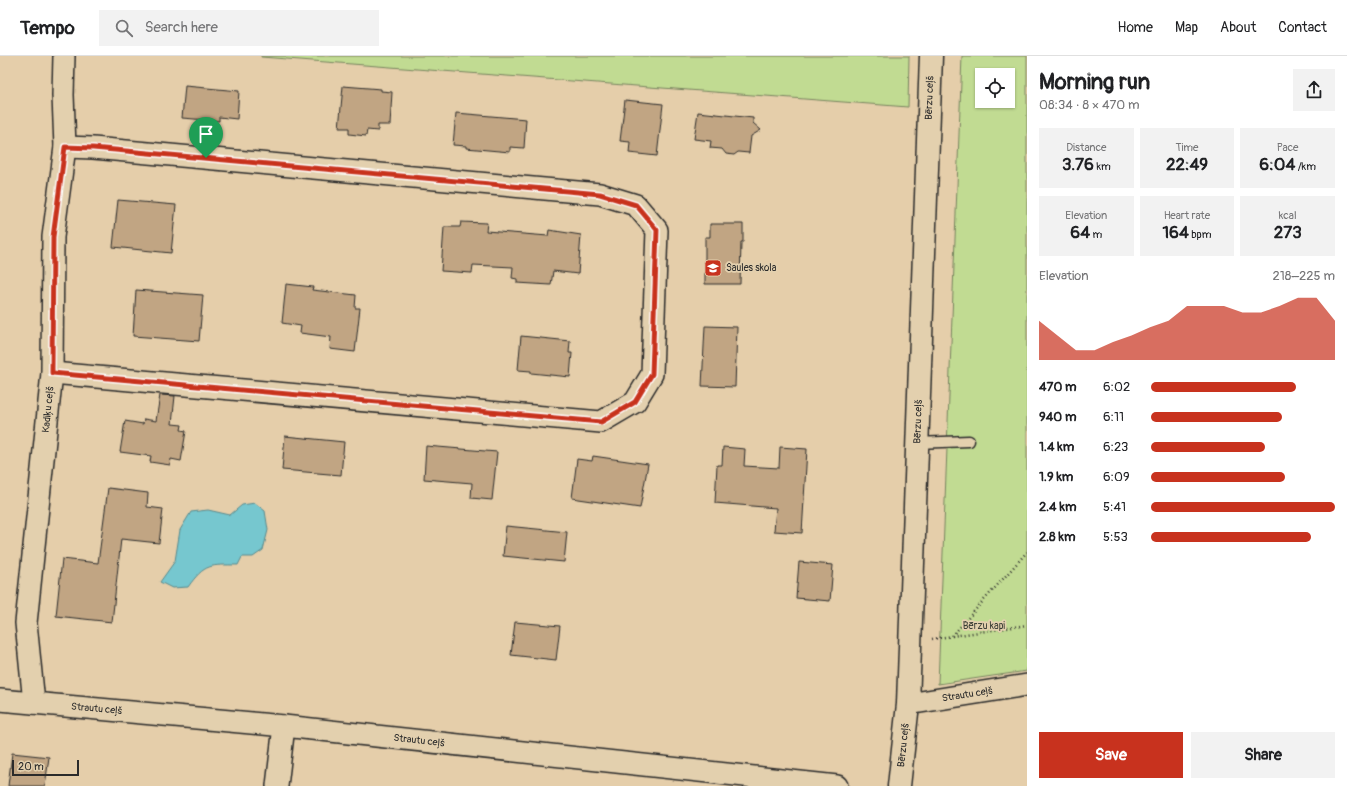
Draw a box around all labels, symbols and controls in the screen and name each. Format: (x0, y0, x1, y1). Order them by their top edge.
search box (99, 10, 379, 46)
text: Tempo (20, 16, 75, 40)
icon: search (113, 17, 135, 39)
text: Search here (145, 18, 218, 37)
text: Home (1118, 19, 1153, 36)
text: Map (1175, 19, 1198, 36)
text: About (1220, 19, 1256, 36)
text: Contact (1278, 19, 1327, 36)
map controls (975, 68, 1015, 108)
button: locate (975, 68, 1015, 108)
text: Morning run (1039, 68, 1150, 96)
button: share (1293, 69, 1335, 111)
street label: Bērzu ceļš (923, 75, 936, 120)
text: 08:34 · 8 × 470 m (1039, 97, 1140, 113)
pin (189, 117, 223, 158)
icon: arrive (195, 123, 217, 145)
text: Distance (1066, 141, 1106, 154)
text: Time (1175, 141, 1198, 154)
text: Pace (1277, 141, 1299, 154)
text: 3.76 (1062, 154, 1094, 175)
text: 22:49 (1166, 154, 1208, 175)
text: 6:04 (1259, 154, 1295, 175)
text: km (1094, 160, 1111, 173)
text: /km (1295, 160, 1316, 173)
text: Elevation (1065, 209, 1107, 222)
text: Heart rate (1164, 209, 1210, 222)
text: kcal (1279, 209, 1297, 222)
text: 64 (1070, 222, 1090, 243)
text: 164 (1162, 222, 1189, 243)
text: 273 (1274, 222, 1302, 243)
text: m (1090, 228, 1102, 241)
text: bpm (1189, 228, 1212, 241)
school or university icon: Saules skola (703, 258, 723, 278)
place label: Saules skola (726, 262, 777, 274)
text: Elevation (1039, 268, 1089, 284)
text: 218–225 m (1272, 268, 1335, 284)
text: 470 m (1039, 379, 1077, 395)
text: 6:02 (1103, 379, 1130, 395)
street label: Kadiķu ceļš (40, 385, 57, 433)
street label: Bērzu ceļš (911, 399, 925, 444)
text: 940 m (1039, 409, 1076, 425)
text: 6:11 (1103, 409, 1124, 425)
text: 1.4 km (1039, 439, 1074, 455)
text: 6:23 (1103, 439, 1128, 455)
text: 1.9 km (1039, 469, 1073, 485)
text: 6:09 (1103, 469, 1130, 485)
text: 2.4 km (1039, 499, 1076, 515)
text: 5:41 (1103, 499, 1126, 515)
text: 2.8 km (1039, 529, 1075, 545)
text: 5:53 (1103, 529, 1128, 545)
park label: Bērzu kapi (963, 620, 1005, 632)
street label: Strautu ceļš (941, 684, 994, 704)
street label: Strautu ceļš (71, 701, 123, 717)
street label: Bērzu ceļš (895, 722, 912, 768)
street label: Strautu ceļš (393, 732, 446, 749)
button: Save (1039, 732, 1183, 778)
button: Share (1191, 732, 1335, 778)
scale bar (12, 758, 79, 777)
text: 20 m (18, 760, 44, 773)

